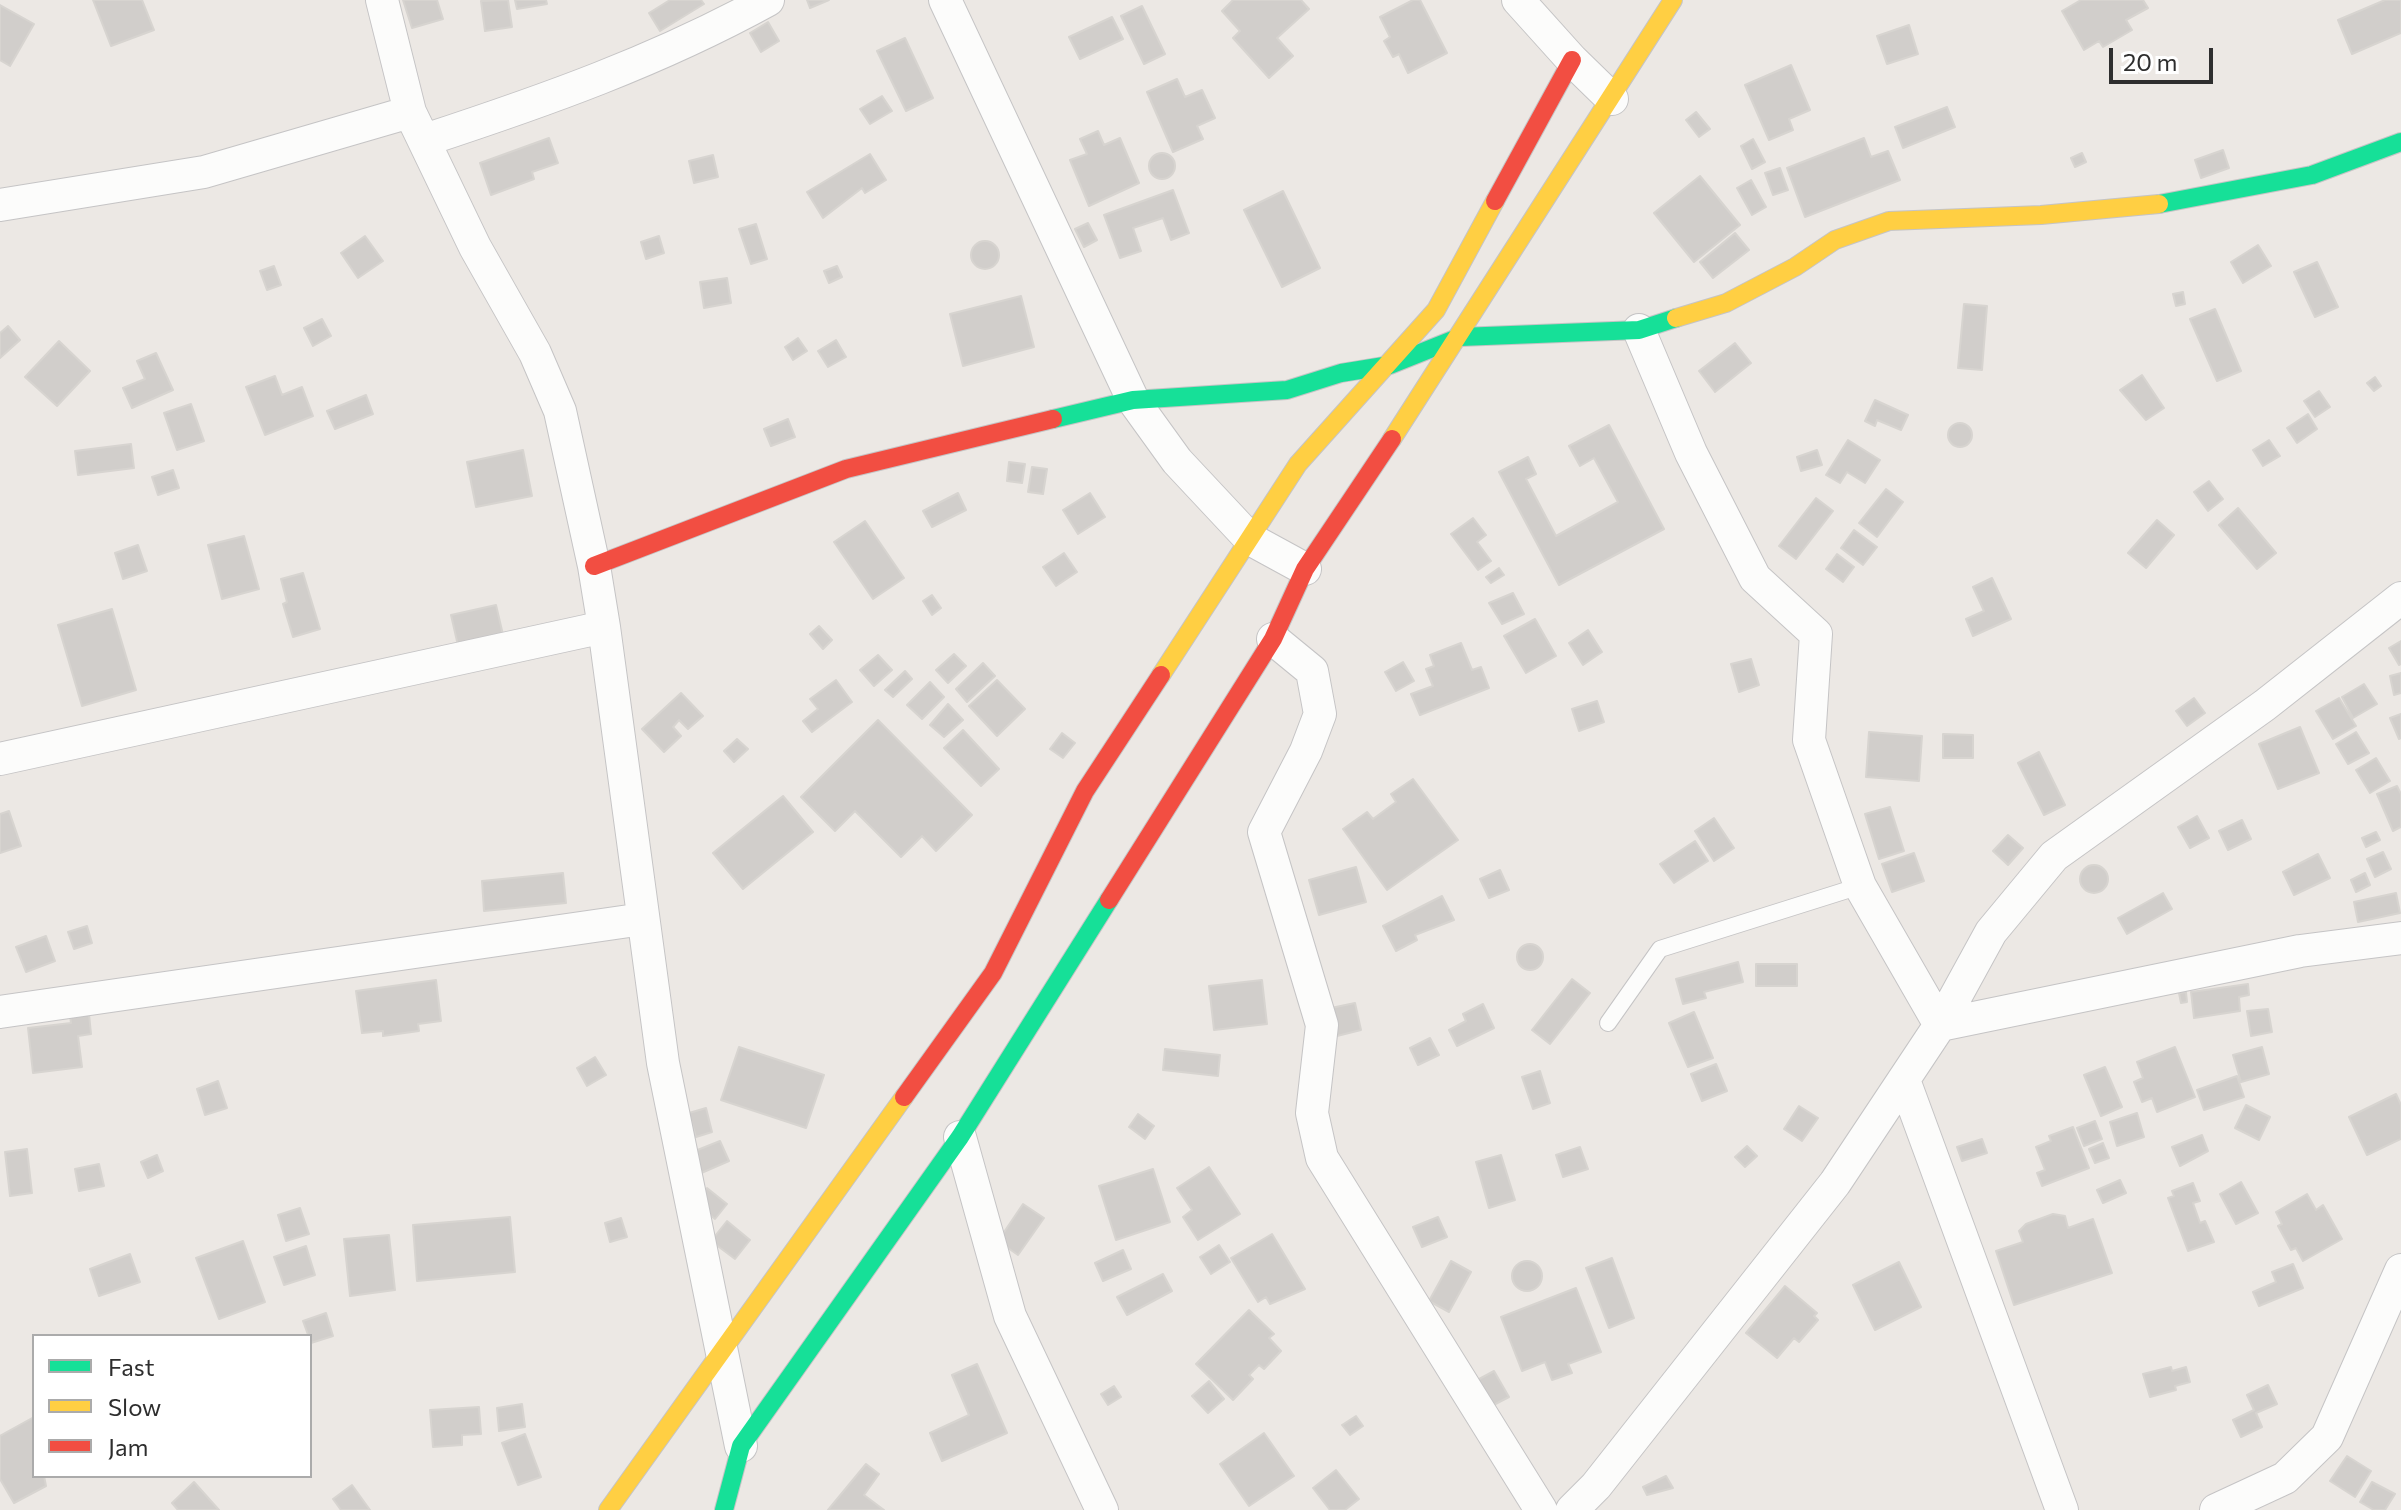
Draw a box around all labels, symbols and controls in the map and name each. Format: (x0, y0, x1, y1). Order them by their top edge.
scale bar (2113, 32, 2217, 82)
text: 20 m (2123, 47, 2177, 76)
legend (32, 1334, 312, 1478)
text: Fast (108, 1352, 155, 1381)
text: Slow (108, 1392, 161, 1421)
text: Jam (108, 1432, 148, 1461)

